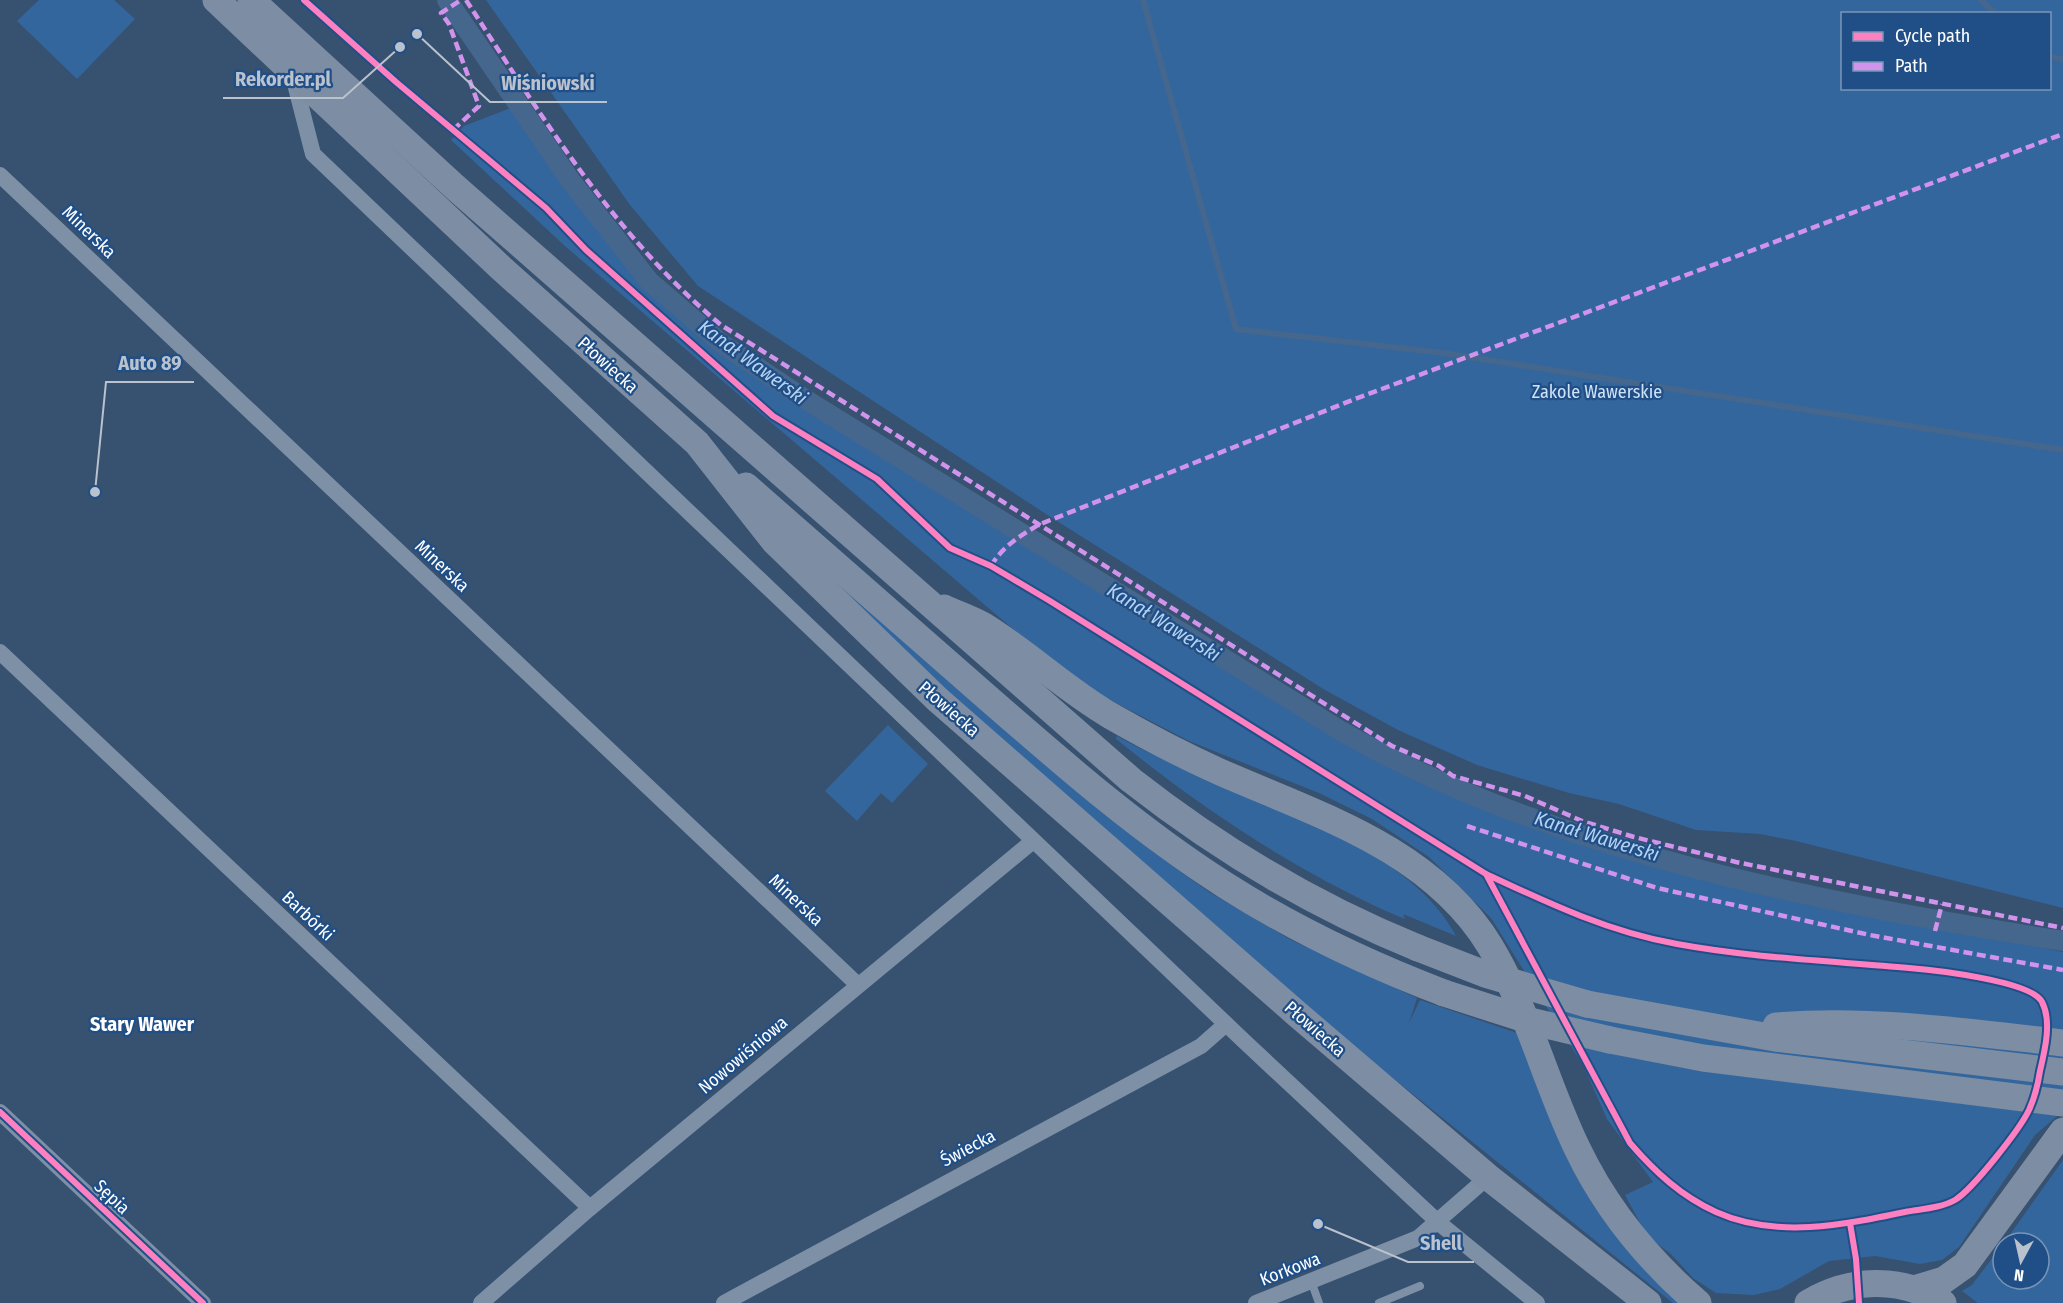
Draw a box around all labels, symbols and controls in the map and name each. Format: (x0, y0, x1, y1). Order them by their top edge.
legend (1841, 12, 2051, 90)
text: Cycle path (1895, 25, 1970, 47)
text: Path (1895, 55, 1928, 77)
callout: Rekorder.pl (223, 60, 343, 98)
callout: Wiśniowski (490, 64, 607, 102)
text: Rekorder.pl (235, 67, 332, 91)
text: Wiśniowski (501, 71, 595, 95)
street label: Minerska (57, 201, 121, 263)
water label: Kanał Wawerski (694, 314, 812, 410)
street label: Płowiecka (573, 332, 643, 398)
callout: Auto 89 (106, 344, 194, 382)
text: Auto 89 (117, 351, 182, 375)
park label: Zakole Wawerskie (1532, 381, 1662, 403)
street label: Minerska (410, 535, 474, 597)
water label: Kanał Wawerski (1103, 578, 1225, 666)
street label: Płowiecka (914, 676, 984, 742)
water label: Kanał Wawerski (1532, 806, 1662, 866)
street label: Minerska (764, 869, 828, 931)
street label: Barbórki (277, 886, 339, 946)
street label: Płowiecka (1280, 996, 1350, 1062)
street label: Nowowiśniowa (694, 1011, 792, 1099)
district label: Stary Wawer (90, 1012, 195, 1036)
street label: Świecka (937, 1124, 999, 1172)
street label: Sępia (90, 1175, 135, 1219)
callout: Shell (1408, 1224, 1474, 1262)
text: Shell (1420, 1231, 1462, 1255)
north arrow (1991, 1231, 2051, 1291)
street label: Korkowa (1257, 1247, 1324, 1291)
text: N (2013, 1265, 2025, 1285)

